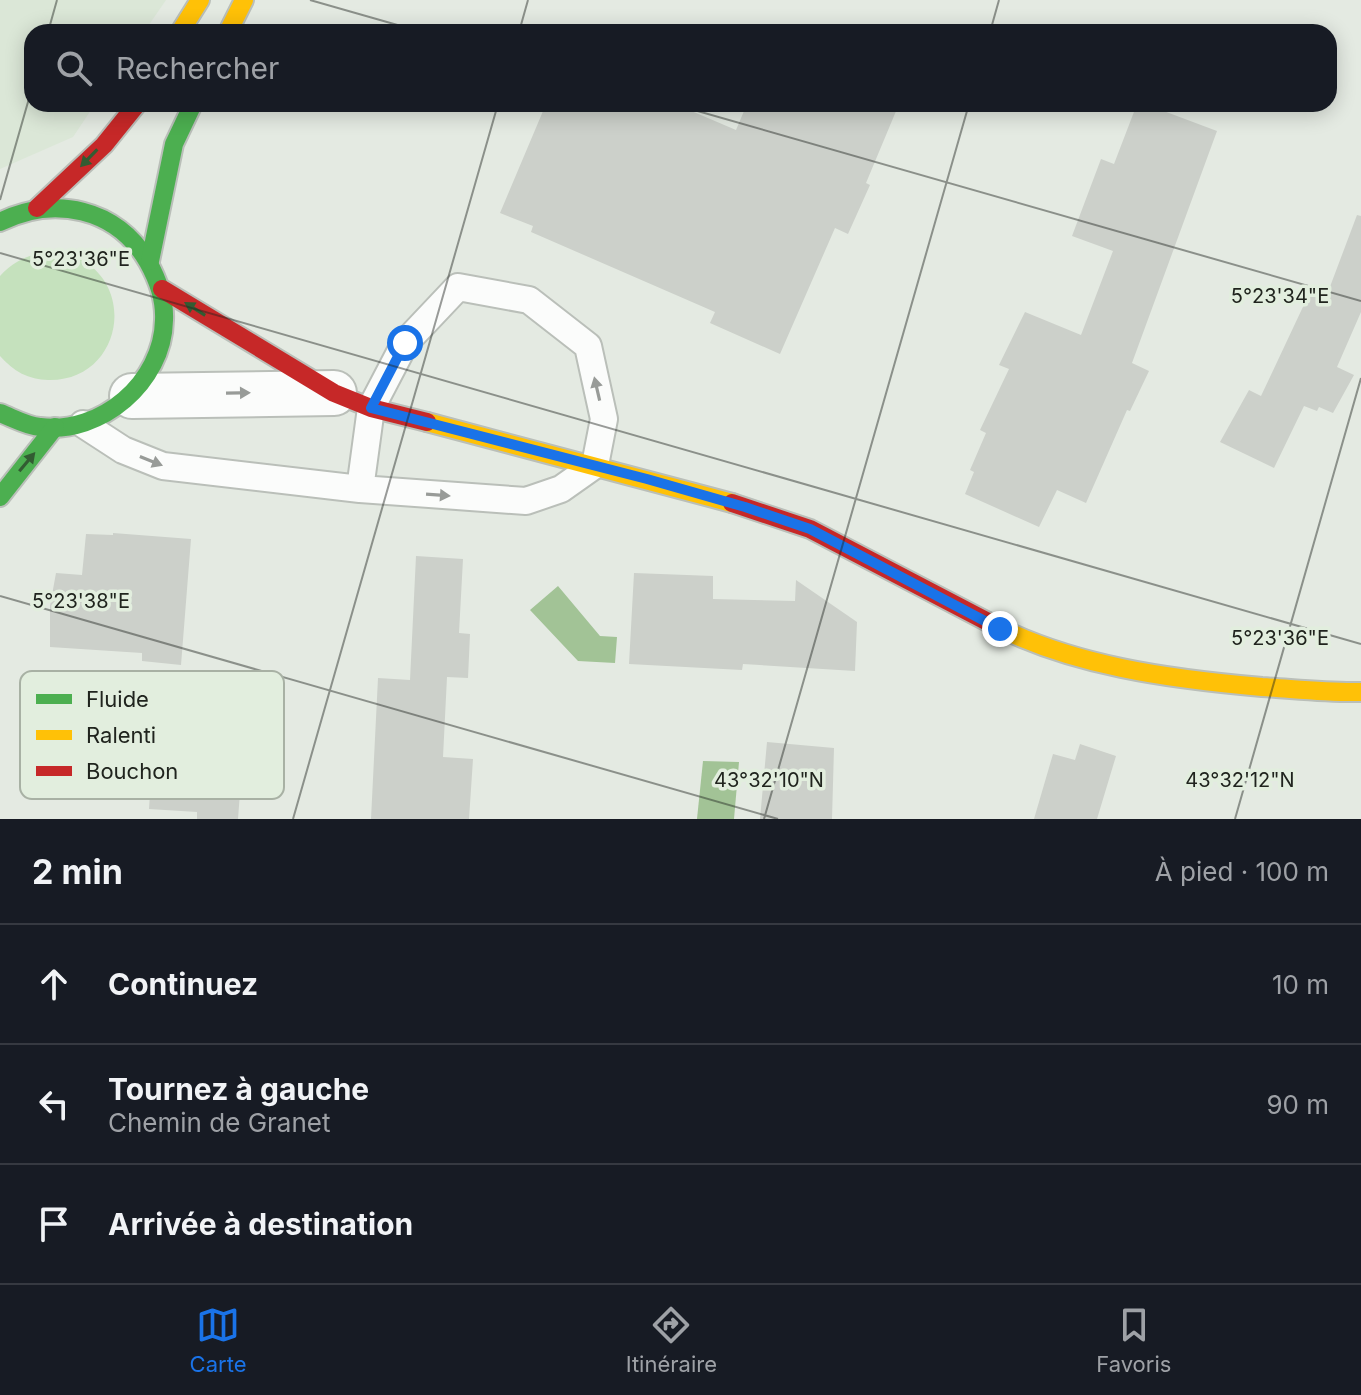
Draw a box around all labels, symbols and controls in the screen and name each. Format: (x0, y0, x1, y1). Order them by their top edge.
search box (24, 24, 1337, 112)
icon: search (52, 46, 96, 90)
text: Rechercher (116, 50, 279, 86)
one-way arrow (81, 148, 99, 167)
text: 5°23'36"E (32, 247, 130, 271)
text: 5°23'34"E (1231, 284, 1329, 308)
one-way arrow (184, 302, 206, 316)
route start (387, 325, 423, 361)
one-way arrow (590, 376, 603, 401)
one-way arrow (226, 386, 251, 399)
one-way arrow (18, 452, 35, 472)
one-way arrow (139, 455, 163, 468)
one-way arrow (426, 489, 451, 502)
text: 5°23'38"E (32, 589, 130, 613)
route end (982, 611, 1018, 647)
text: 5°23'36"E (1231, 626, 1329, 650)
legend (20, 671, 284, 799)
text: Fluide (86, 686, 149, 712)
text: Ralenti (86, 722, 156, 748)
text: Bouchon (86, 758, 178, 784)
text: 43°32'10"N (714, 768, 824, 792)
text: 43°32'12"N (1185, 768, 1295, 792)
text: 2 min (32, 851, 123, 892)
text: À pied · 100 m (1155, 856, 1329, 887)
icon: ahead (32, 962, 76, 1006)
text: Continuez (108, 966, 258, 1002)
text: 10 m (1272, 969, 1329, 1000)
text: Tournez à gauche (108, 1071, 369, 1107)
icon: left (32, 1082, 76, 1126)
text: 90 m (1266, 1089, 1329, 1120)
text: Chemin de Granet (108, 1107, 330, 1138)
icon: arrive (32, 1202, 76, 1246)
text: Arrivée à destination (108, 1206, 413, 1242)
tab: Carte (190, 1303, 246, 1377)
tab: Itinéraire (626, 1303, 717, 1377)
tab: Favoris (1096, 1303, 1171, 1377)

